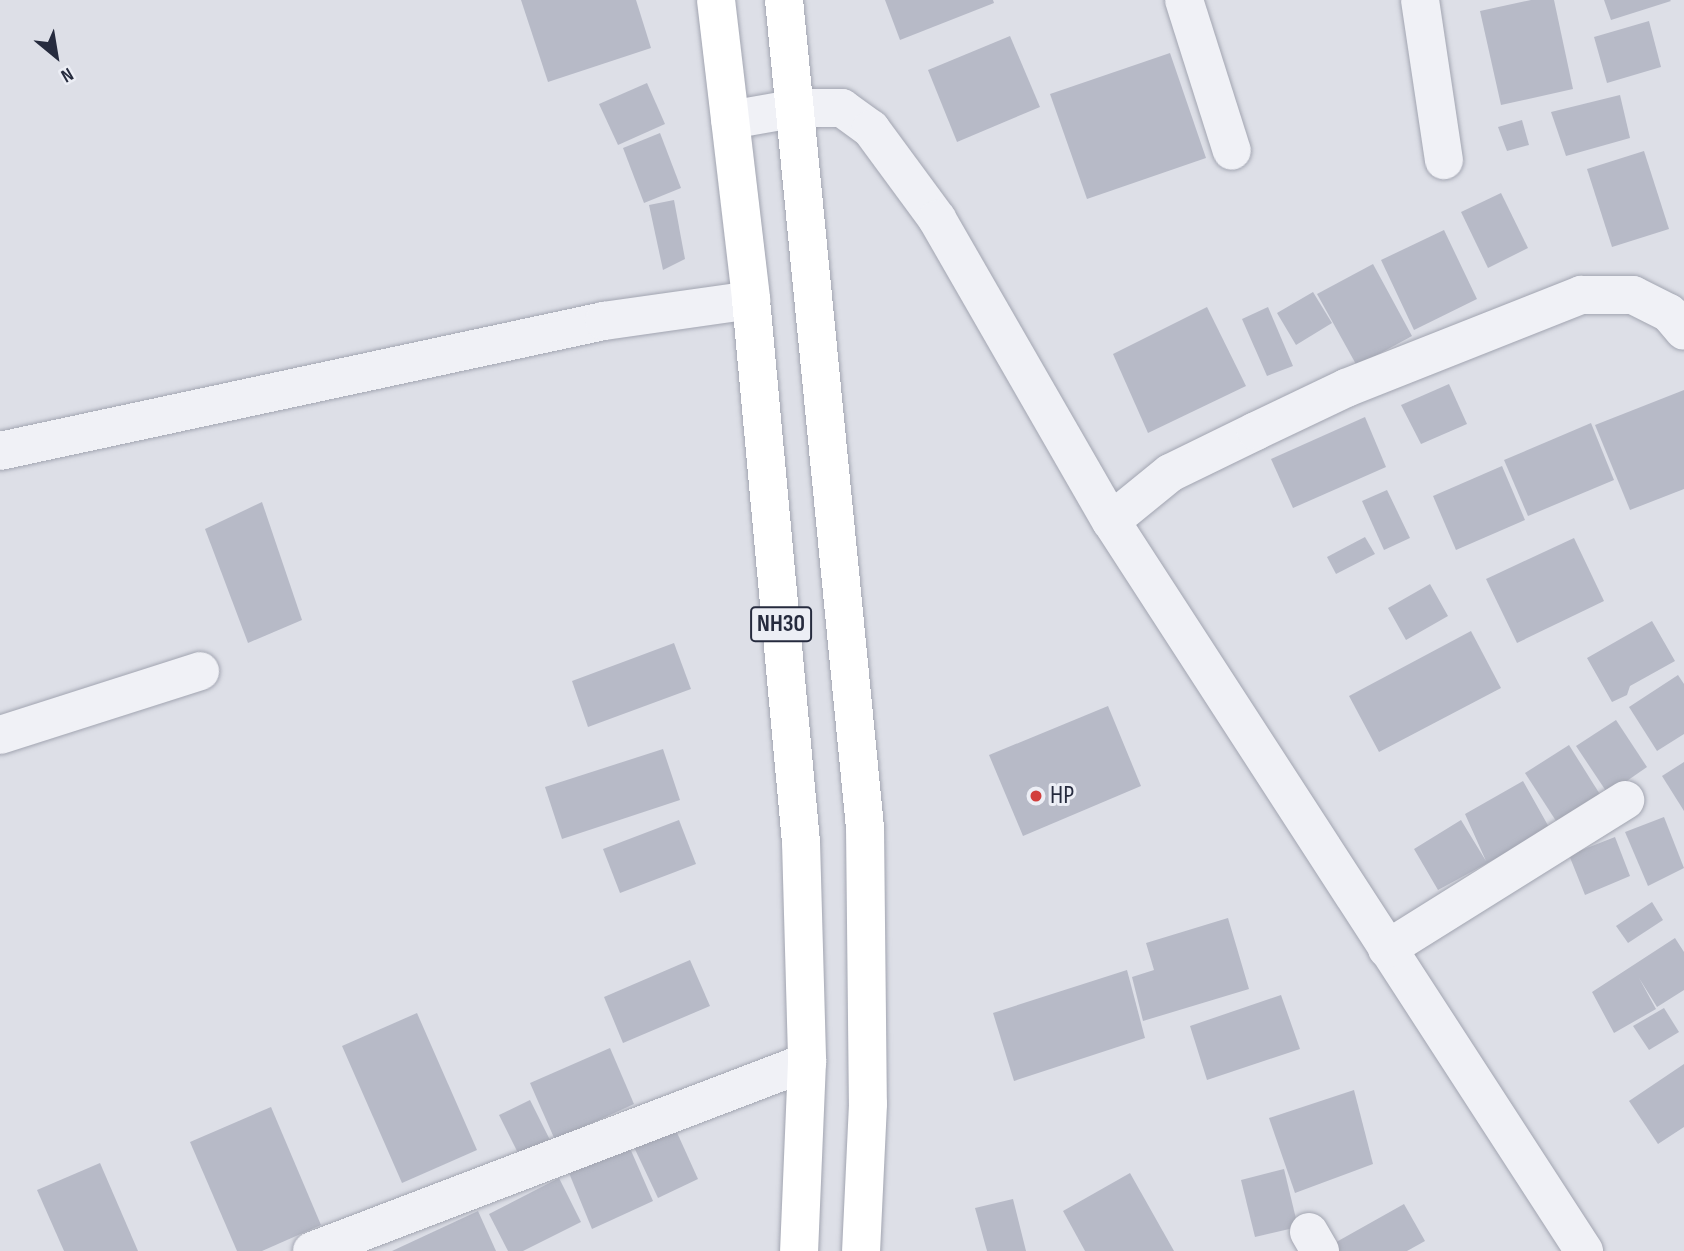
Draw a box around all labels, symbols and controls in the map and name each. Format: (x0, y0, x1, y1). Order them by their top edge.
north arrow (21, 21, 91, 91)
text: N (57, 62, 77, 87)
road number: NH30 (750, 604, 812, 644)
place label: HP (1050, 780, 1074, 812)
marker: HP (1028, 788, 1044, 804)

